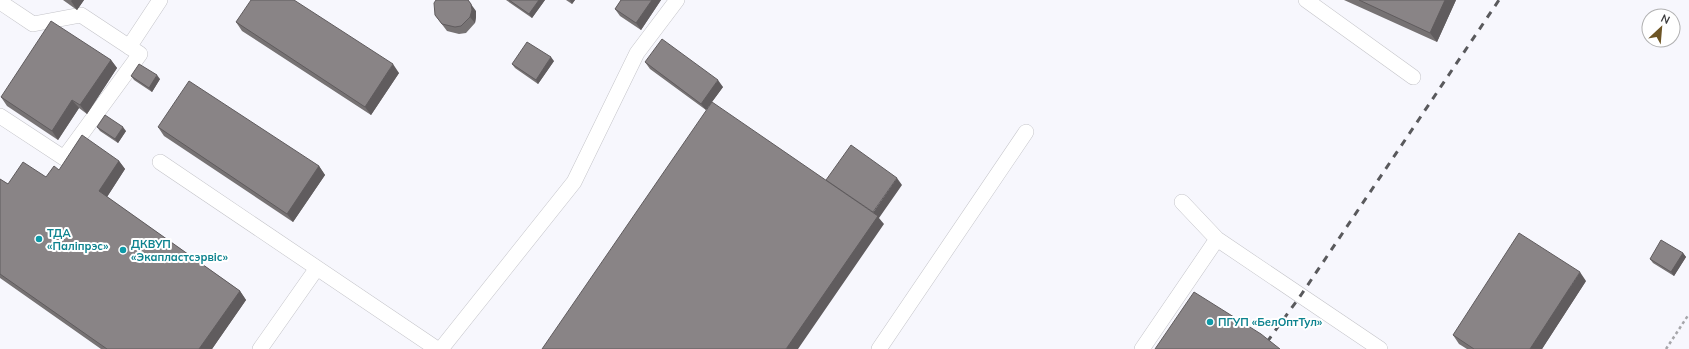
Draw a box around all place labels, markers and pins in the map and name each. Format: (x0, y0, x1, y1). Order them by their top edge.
place label: ТДА «Паліпрэс» (47, 226, 109, 253)
marker: ТДА «Паліпрэс» (34, 234, 44, 244)
place label: ДКВУП «Экапластсэрвіс» (131, 237, 229, 264)
marker: ДКВУП «Экапластсэрвіс» (118, 245, 128, 255)
place label: ПГУП «БелОптТул» (1218, 315, 1323, 329)
marker: ПГУП «БелОптТул» (1205, 317, 1215, 327)

